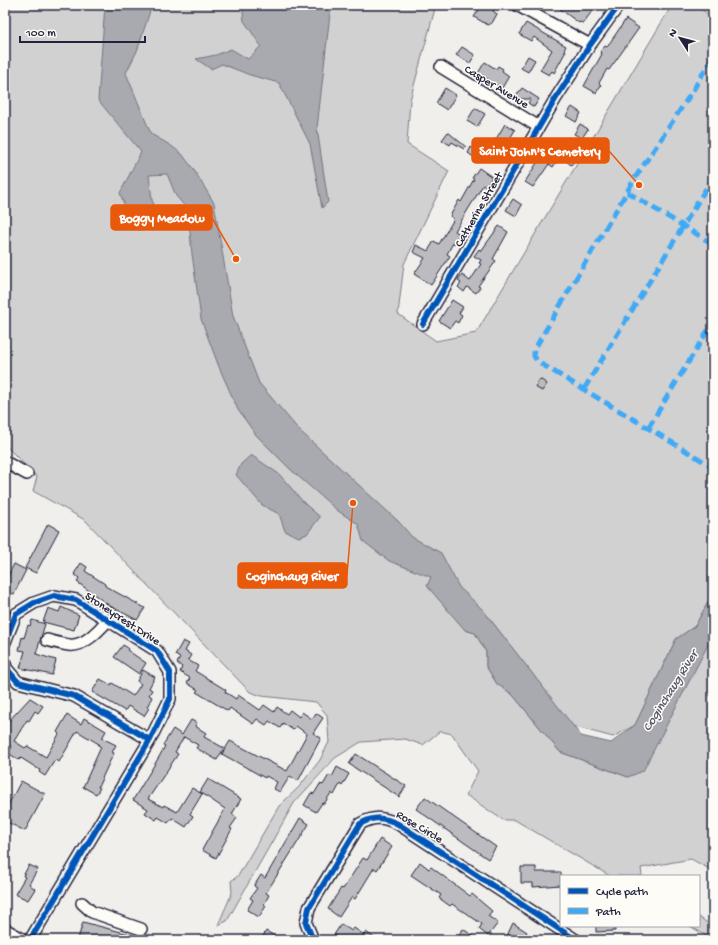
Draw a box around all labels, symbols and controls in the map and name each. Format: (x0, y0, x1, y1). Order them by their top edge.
scale bar (20, 18, 145, 44)
north arrow (660, 18, 700, 58)
text: 100 m (25, 27, 56, 41)
text: N (667, 27, 680, 40)
street label: Casper Avenue (461, 63, 531, 113)
callout: Saint John's Cemetery (472, 138, 609, 163)
text: Saint John's Cemetery (479, 145, 601, 160)
street label: Catherine Street (453, 169, 507, 250)
callout: Boggy Meadow (111, 205, 212, 230)
text: Boggy Meadow (118, 212, 205, 227)
callout: Coginchaug River (238, 563, 347, 588)
text: Coginchaug River (245, 570, 339, 585)
street label: Stoneycrest Drive (81, 590, 163, 650)
water label: Coginchaug River (640, 646, 703, 734)
street label: Rose Circle (393, 808, 446, 848)
legend (560, 875, 700, 927)
text: Cycle path (596, 886, 649, 900)
text: Path (595, 906, 621, 920)

